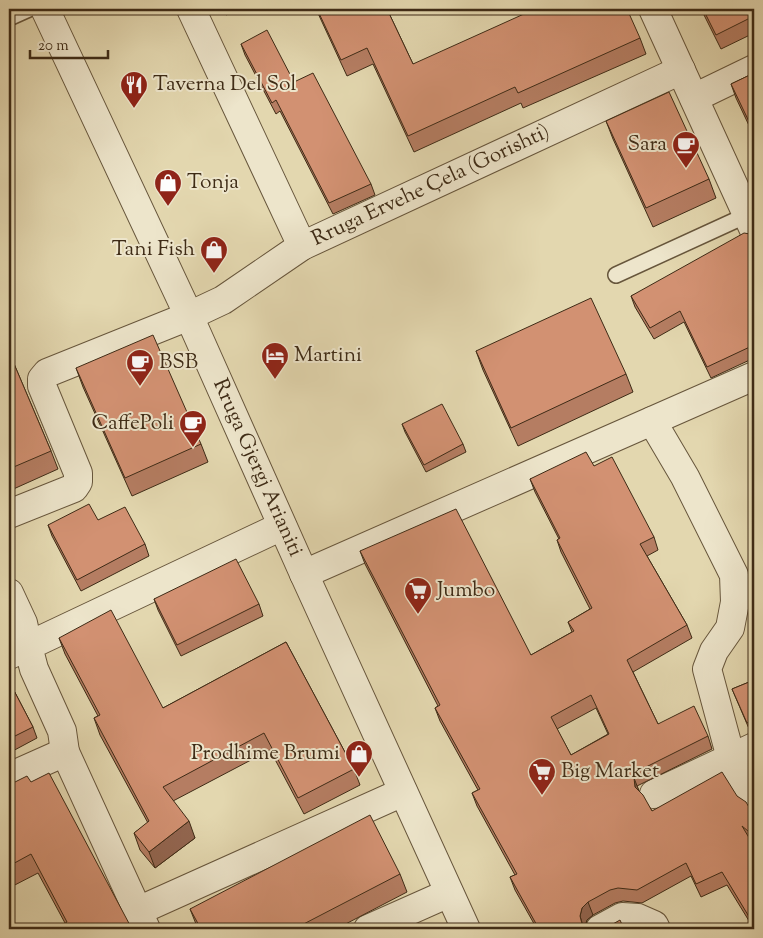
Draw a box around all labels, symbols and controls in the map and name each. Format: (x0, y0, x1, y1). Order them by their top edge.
scale bar (30, 28, 108, 60)
text: 20 m (38, 36, 69, 57)
restaurant icon: Taverna Del Sol (119, 70, 149, 109)
place label: Taverna Del Sol (153, 70, 296, 100)
street label: Rruga Ervehe Çela (Gorishti) (307, 118, 555, 254)
place label: Sara (628, 130, 667, 160)
cafe icon: Sara (671, 130, 701, 169)
shop icon: Tonja (153, 168, 183, 207)
place label: Tonja (187, 168, 239, 198)
place label: Tani Fish (112, 235, 195, 265)
shop icon: Tani Fish (199, 235, 229, 274)
hotel icon: Martini (260, 341, 290, 380)
place label: Martini (294, 341, 362, 371)
cafe icon: BSB (125, 348, 155, 387)
place label: BSB (159, 348, 198, 378)
street label: Rruga Gjergj Arianiti (204, 374, 310, 562)
place label: CaffePoli (91, 409, 174, 439)
cafe icon: CaffePoli (178, 409, 208, 448)
supermarket icon: Jumbo (403, 576, 433, 615)
place label: Jumbo (436, 576, 495, 606)
place label: Prodhime Brumi (191, 739, 340, 769)
shop icon: Prodhime Brumi (344, 739, 374, 778)
supermarket icon: Big Market (527, 757, 557, 796)
place label: Big Market (561, 757, 659, 787)

